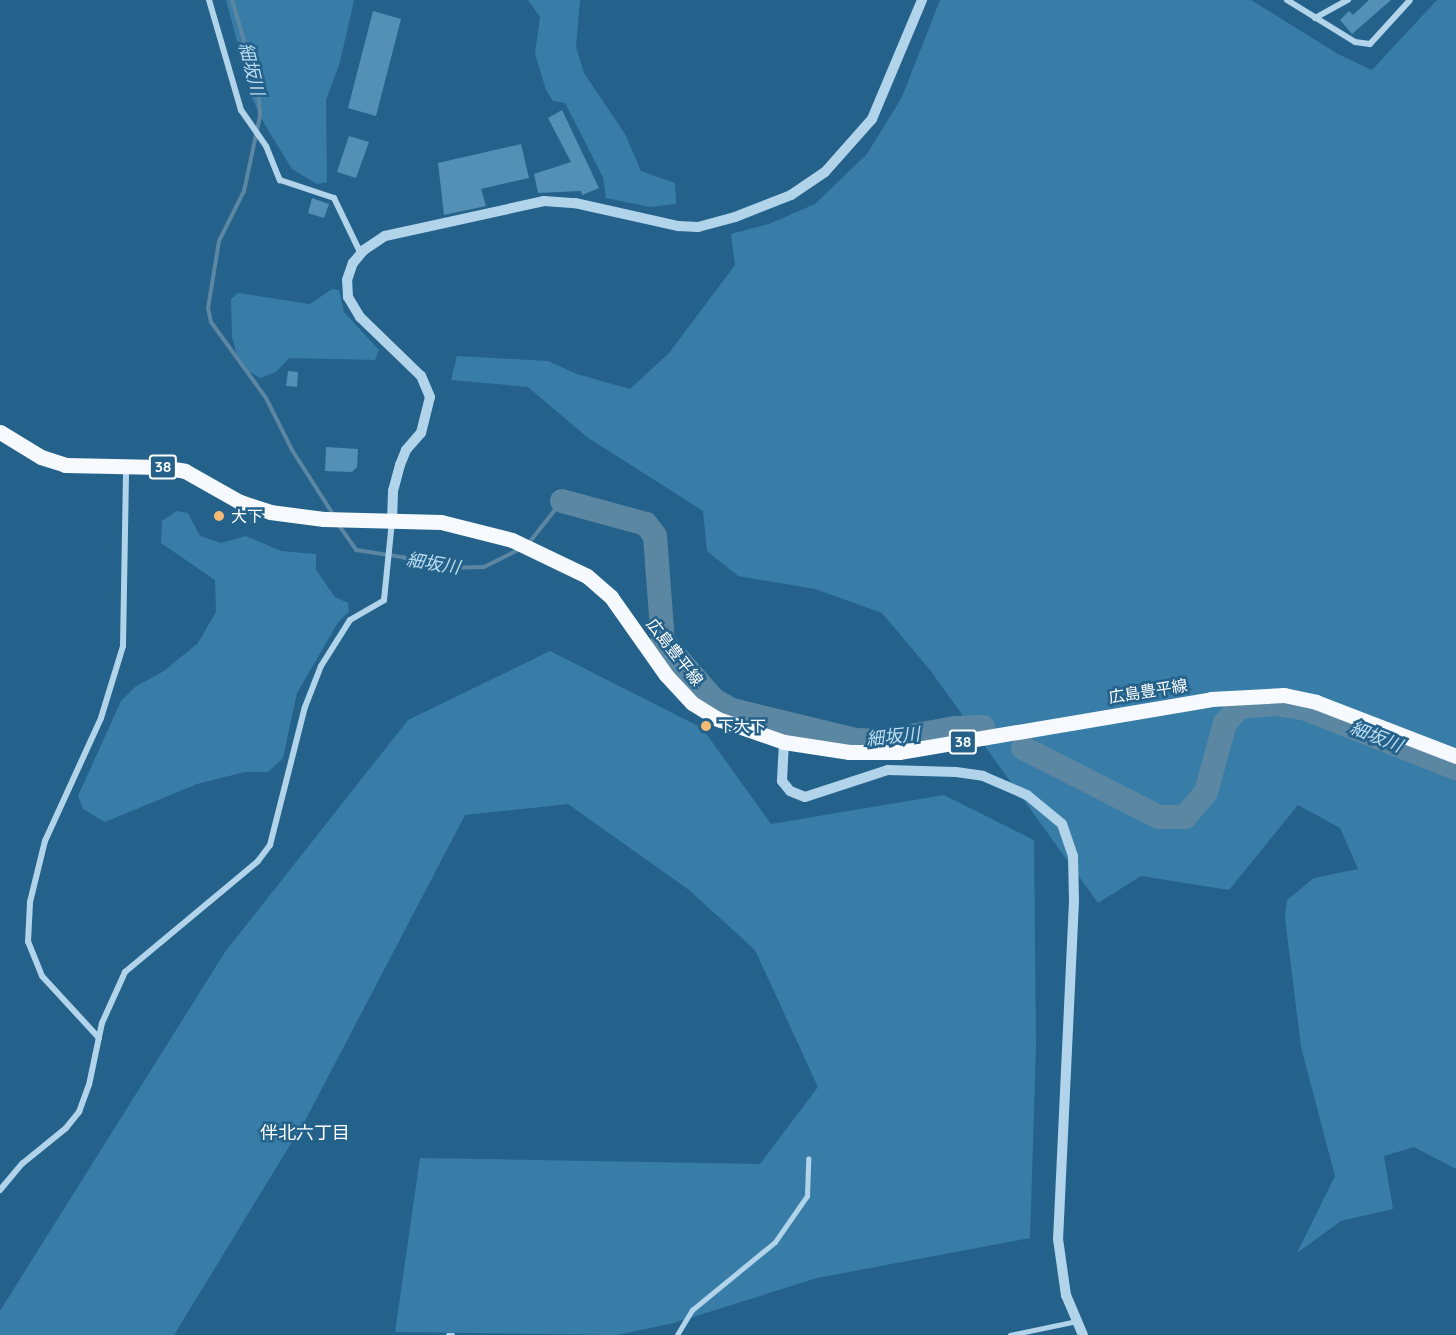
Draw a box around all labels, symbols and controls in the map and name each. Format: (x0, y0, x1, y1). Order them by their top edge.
water label: 細坂川 (234, 40, 268, 98)
road number: 38 (148, 455, 178, 479)
place label: 大下 (231, 506, 263, 526)
marker: 大下 (212, 509, 226, 523)
water label: 細坂川 (405, 549, 461, 579)
street label: 広島豊平線 (643, 615, 707, 689)
street label: 広島豊平線 (1107, 675, 1189, 707)
place label: 下大下 (718, 716, 766, 736)
water label: 細坂川 (1347, 717, 1405, 757)
marker: 下大下 (699, 719, 713, 733)
water label: 細坂川 (865, 723, 921, 751)
road number: 38 (948, 730, 978, 754)
district label: 伴北六丁目 (260, 1122, 350, 1144)

